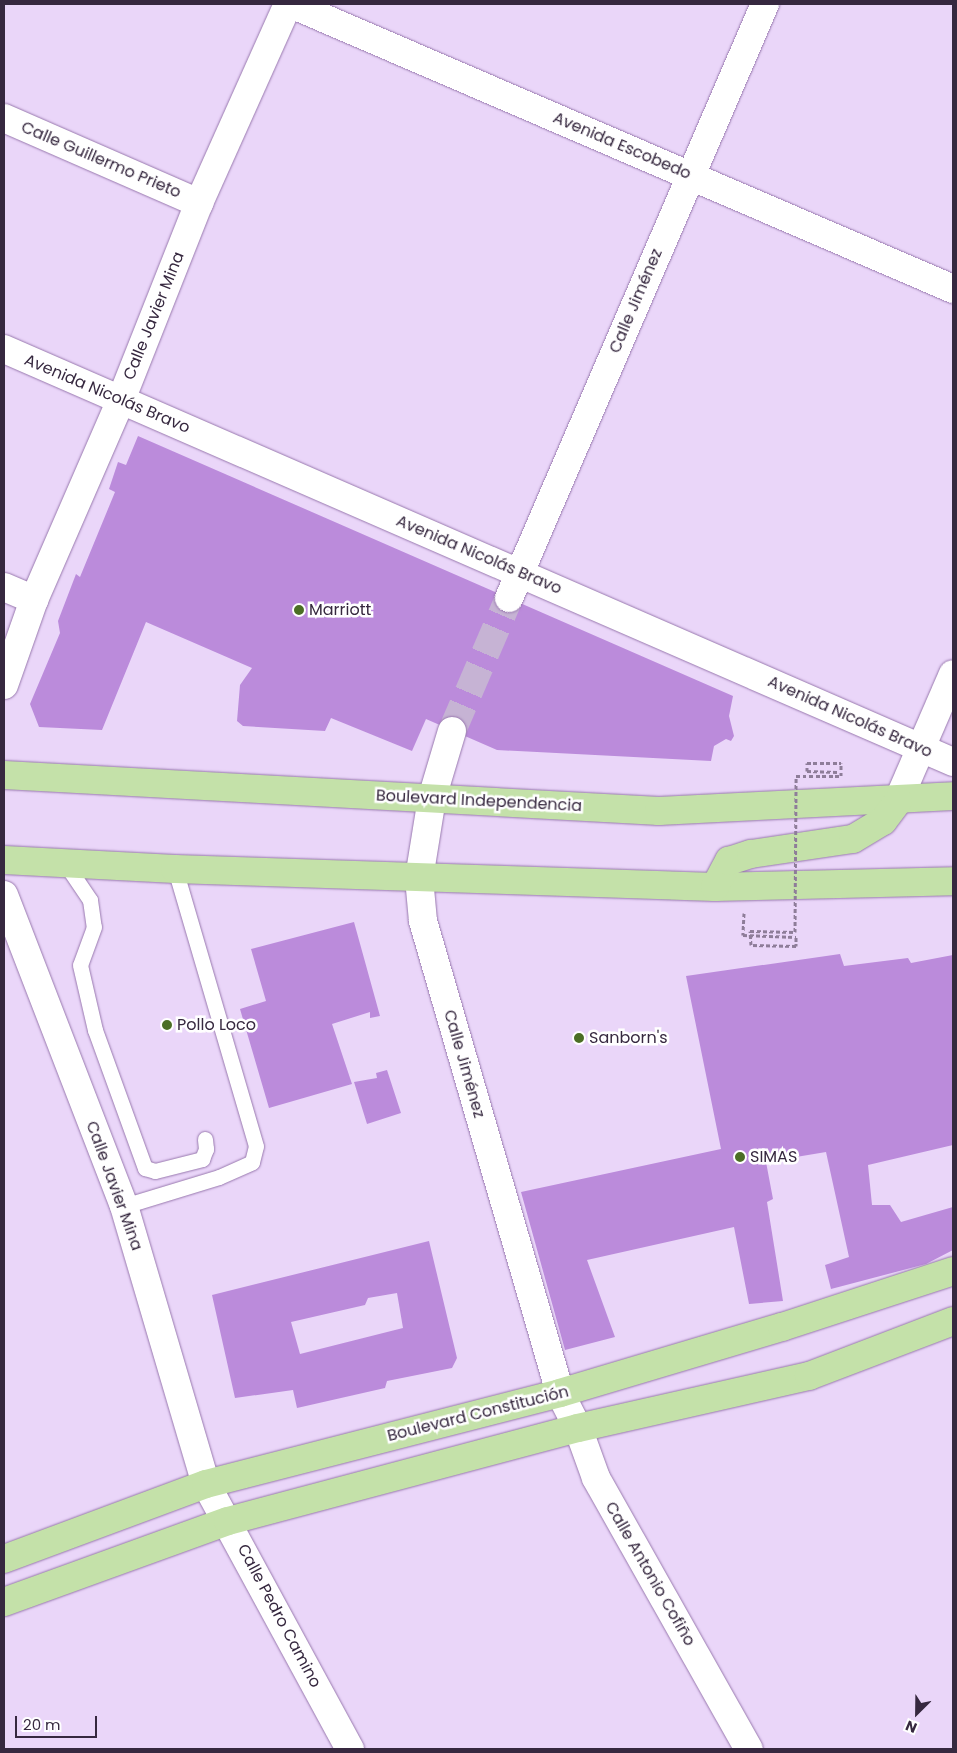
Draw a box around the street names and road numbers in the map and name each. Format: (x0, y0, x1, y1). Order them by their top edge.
street label: Avenida Escobedo (550, 108, 694, 184)
street label: Calle Guillermo Prieto (18, 118, 184, 202)
street label: Calle Jiménez (605, 246, 667, 356)
street label: Calle Javier Mina (120, 249, 188, 383)
street label: Avenida Nicolás Bravo (21, 350, 193, 438)
street label: Avenida Nicolás Bravo (393, 511, 565, 599)
street label: Avenida Nicolás Bravo (765, 672, 935, 762)
street label: Boulevard Independencia (375, 786, 583, 816)
street label: Calle Jiménez (439, 1008, 489, 1120)
street label: Calle Javier Mina (82, 1119, 146, 1253)
street label: Boulevard Constitución (385, 1382, 571, 1446)
street label: Calle Antonio Cofiño (601, 1498, 699, 1650)
street label: Calle Pedro Camino (233, 1541, 325, 1691)

